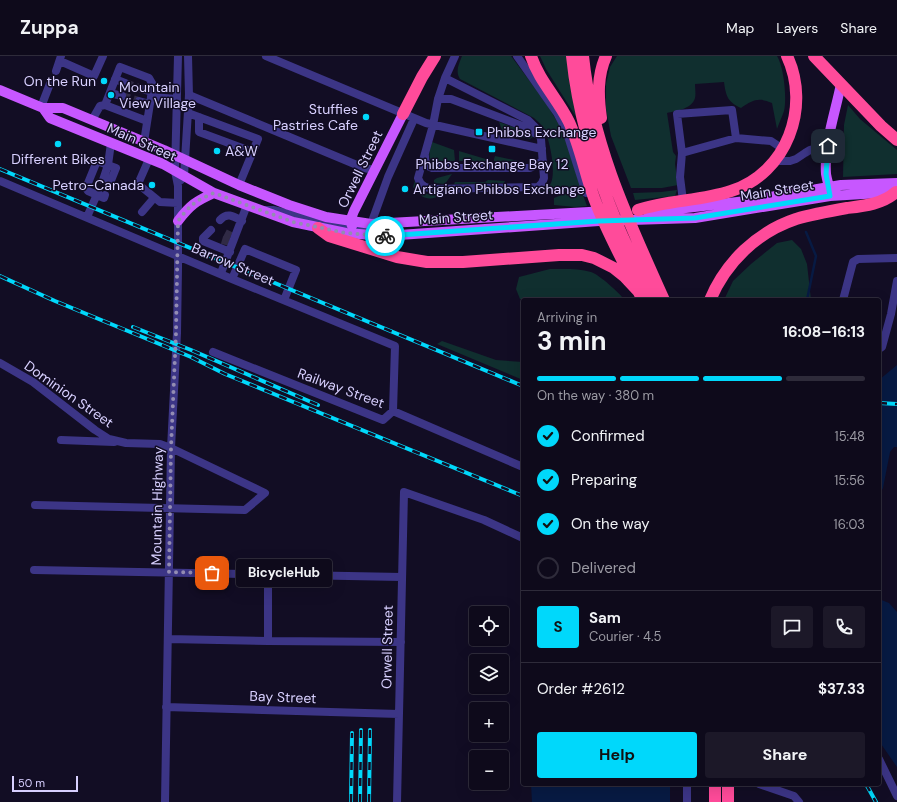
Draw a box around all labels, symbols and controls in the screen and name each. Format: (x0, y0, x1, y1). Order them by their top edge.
text: Zuppa (20, 15, 79, 40)
text: Map (726, 19, 754, 37)
text: Layers (776, 19, 818, 37)
text: Share (840, 19, 877, 37)
place label: On the Run (24, 72, 96, 90)
marker: On the Run (99, 76, 109, 86)
place label: Mountain View Village (119, 78, 196, 112)
marker: Mountain View Village (106, 90, 116, 100)
place label: Stuffies Pastries Cafe (273, 100, 358, 134)
marker: Stuffies Pastries Cafe (361, 112, 371, 122)
street label: Main Street (104, 119, 180, 165)
place label: Phibbs Exchange (487, 123, 597, 141)
street label: Orwell Street (333, 127, 387, 211)
marker: Phibbs Exchange (474, 127, 484, 137)
pin (811, 129, 845, 163)
icon: home (817, 135, 839, 157)
marker: Different Bikes (53, 139, 63, 149)
place label: A&W (225, 142, 258, 160)
marker: Phibbs Exchange Bay 12 (487, 144, 497, 154)
marker: A&W (212, 146, 222, 156)
place label: Different Bikes (11, 150, 105, 168)
place label: Phibbs Exchange Bay 12 (415, 155, 569, 173)
street label: Main Street (739, 175, 815, 205)
place label: Petro-Canada (53, 176, 144, 194)
marker: Petro-Canada (147, 180, 157, 190)
place label: Artigiano Phibbs Exchange (413, 180, 585, 198)
marker: Artigiano Phibbs Exchange (400, 184, 410, 194)
street label: Main Street (418, 205, 494, 229)
courier (365, 216, 405, 256)
icon: bike (374, 225, 396, 247)
street label: Barrow Street (189, 238, 277, 290)
text: Arriving in (537, 309, 597, 326)
text: 16:08–16:13 (782, 322, 865, 342)
text: 3 min (537, 324, 606, 358)
street label: Dominion Street (21, 357, 117, 431)
street label: Railway Street (295, 364, 387, 412)
text: On the way · 380 m (537, 387, 654, 404)
icon: check (537, 425, 559, 447)
text: Confirmed (571, 426, 645, 446)
text: 15:48 (835, 428, 865, 445)
street label: Mountain Highway (147, 446, 167, 566)
icon: check (537, 469, 559, 491)
text: Preparing (571, 470, 637, 490)
text: 15:56 (834, 472, 865, 489)
icon: check (537, 513, 559, 535)
text: On the way (571, 514, 650, 534)
text: 16:03 (834, 516, 865, 533)
pin (195, 556, 229, 590)
text: Delivered (571, 558, 636, 578)
callout: BicycleHub (236, 559, 332, 587)
icon: bag (201, 562, 223, 584)
text: BicycleHub (248, 564, 320, 581)
street label: Orwell Street (377, 605, 397, 689)
map controls (469, 606, 509, 790)
button: locate (469, 606, 509, 646)
button: chat (771, 606, 813, 648)
button: phone (823, 606, 865, 648)
text: Sam (589, 608, 621, 628)
text: S (553, 617, 563, 637)
text: Courier · 4.5 (589, 628, 662, 645)
button: layers (469, 654, 509, 694)
text: Order #2612 (537, 679, 625, 699)
text: $37.33 (818, 679, 865, 699)
street label: Bay Street (249, 687, 317, 707)
button: + (469, 702, 509, 742)
button: Help (537, 732, 697, 778)
button: Share (705, 732, 865, 778)
button: − (469, 750, 509, 790)
scale bar (12, 774, 78, 793)
text: 50 m (18, 776, 45, 790)

